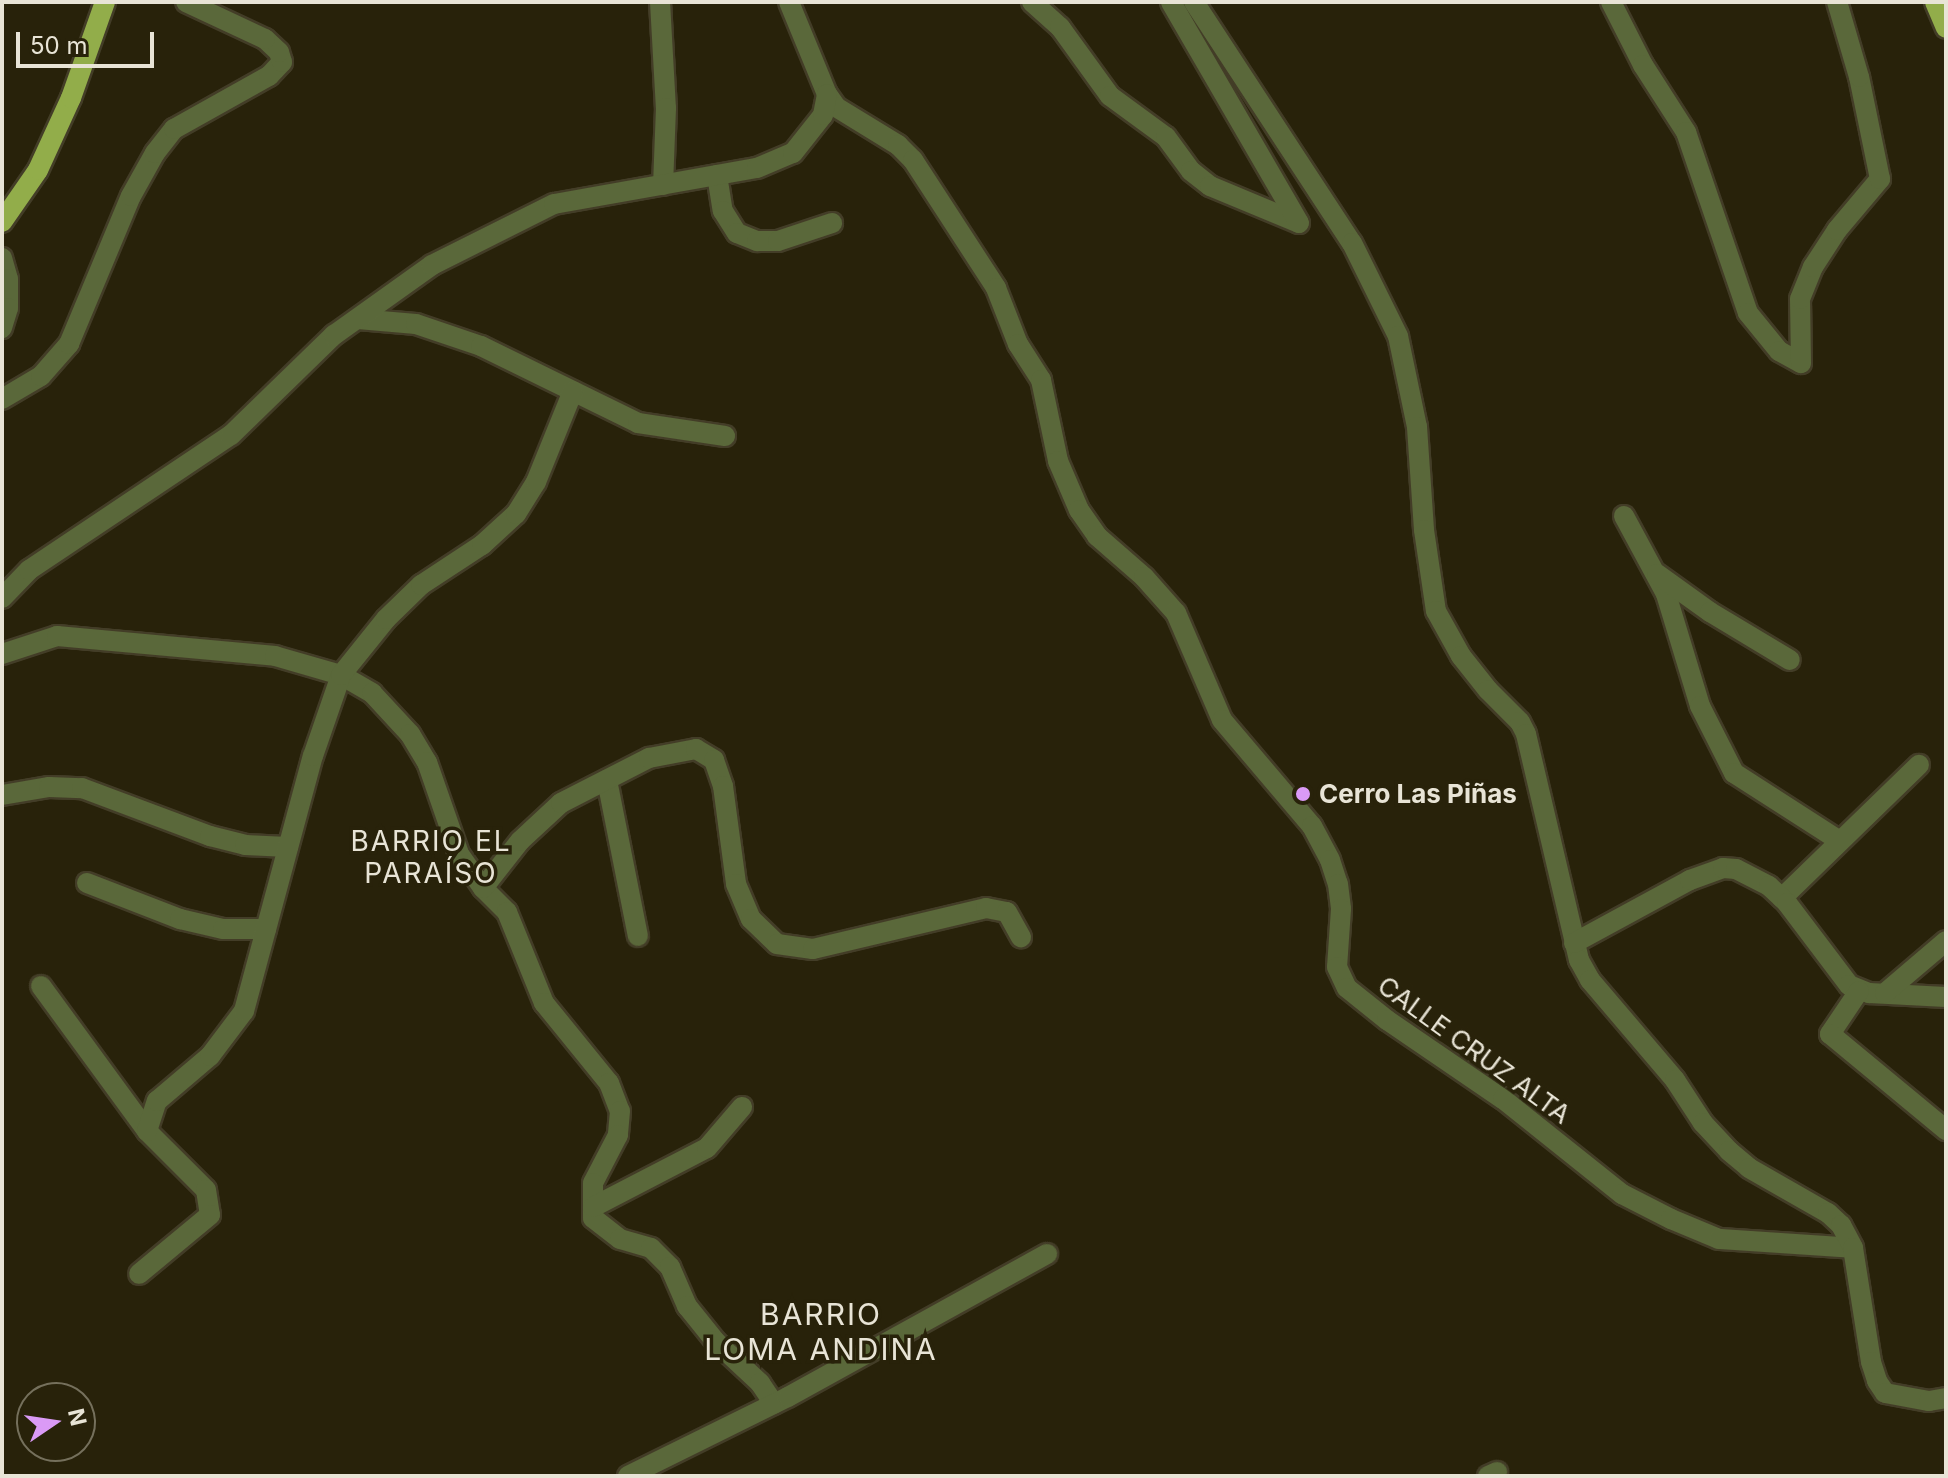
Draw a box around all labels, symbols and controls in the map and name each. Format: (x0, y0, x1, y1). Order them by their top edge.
scale bar (20, 16, 158, 66)
text: 50 m (30, 31, 88, 60)
place label: Cerro Las Piñas (1319, 778, 1517, 810)
marker: Cerro Las Piñas (1294, 785, 1312, 803)
district label: BARRIO EL PARAÍSO (350, 824, 512, 890)
street label: CALLE CRUZ ALTA (1372, 970, 1576, 1130)
district label: BARRIO LOMA ANDINA (704, 1296, 938, 1366)
north arrow (16, 1382, 96, 1462)
text: N (63, 1406, 92, 1428)

